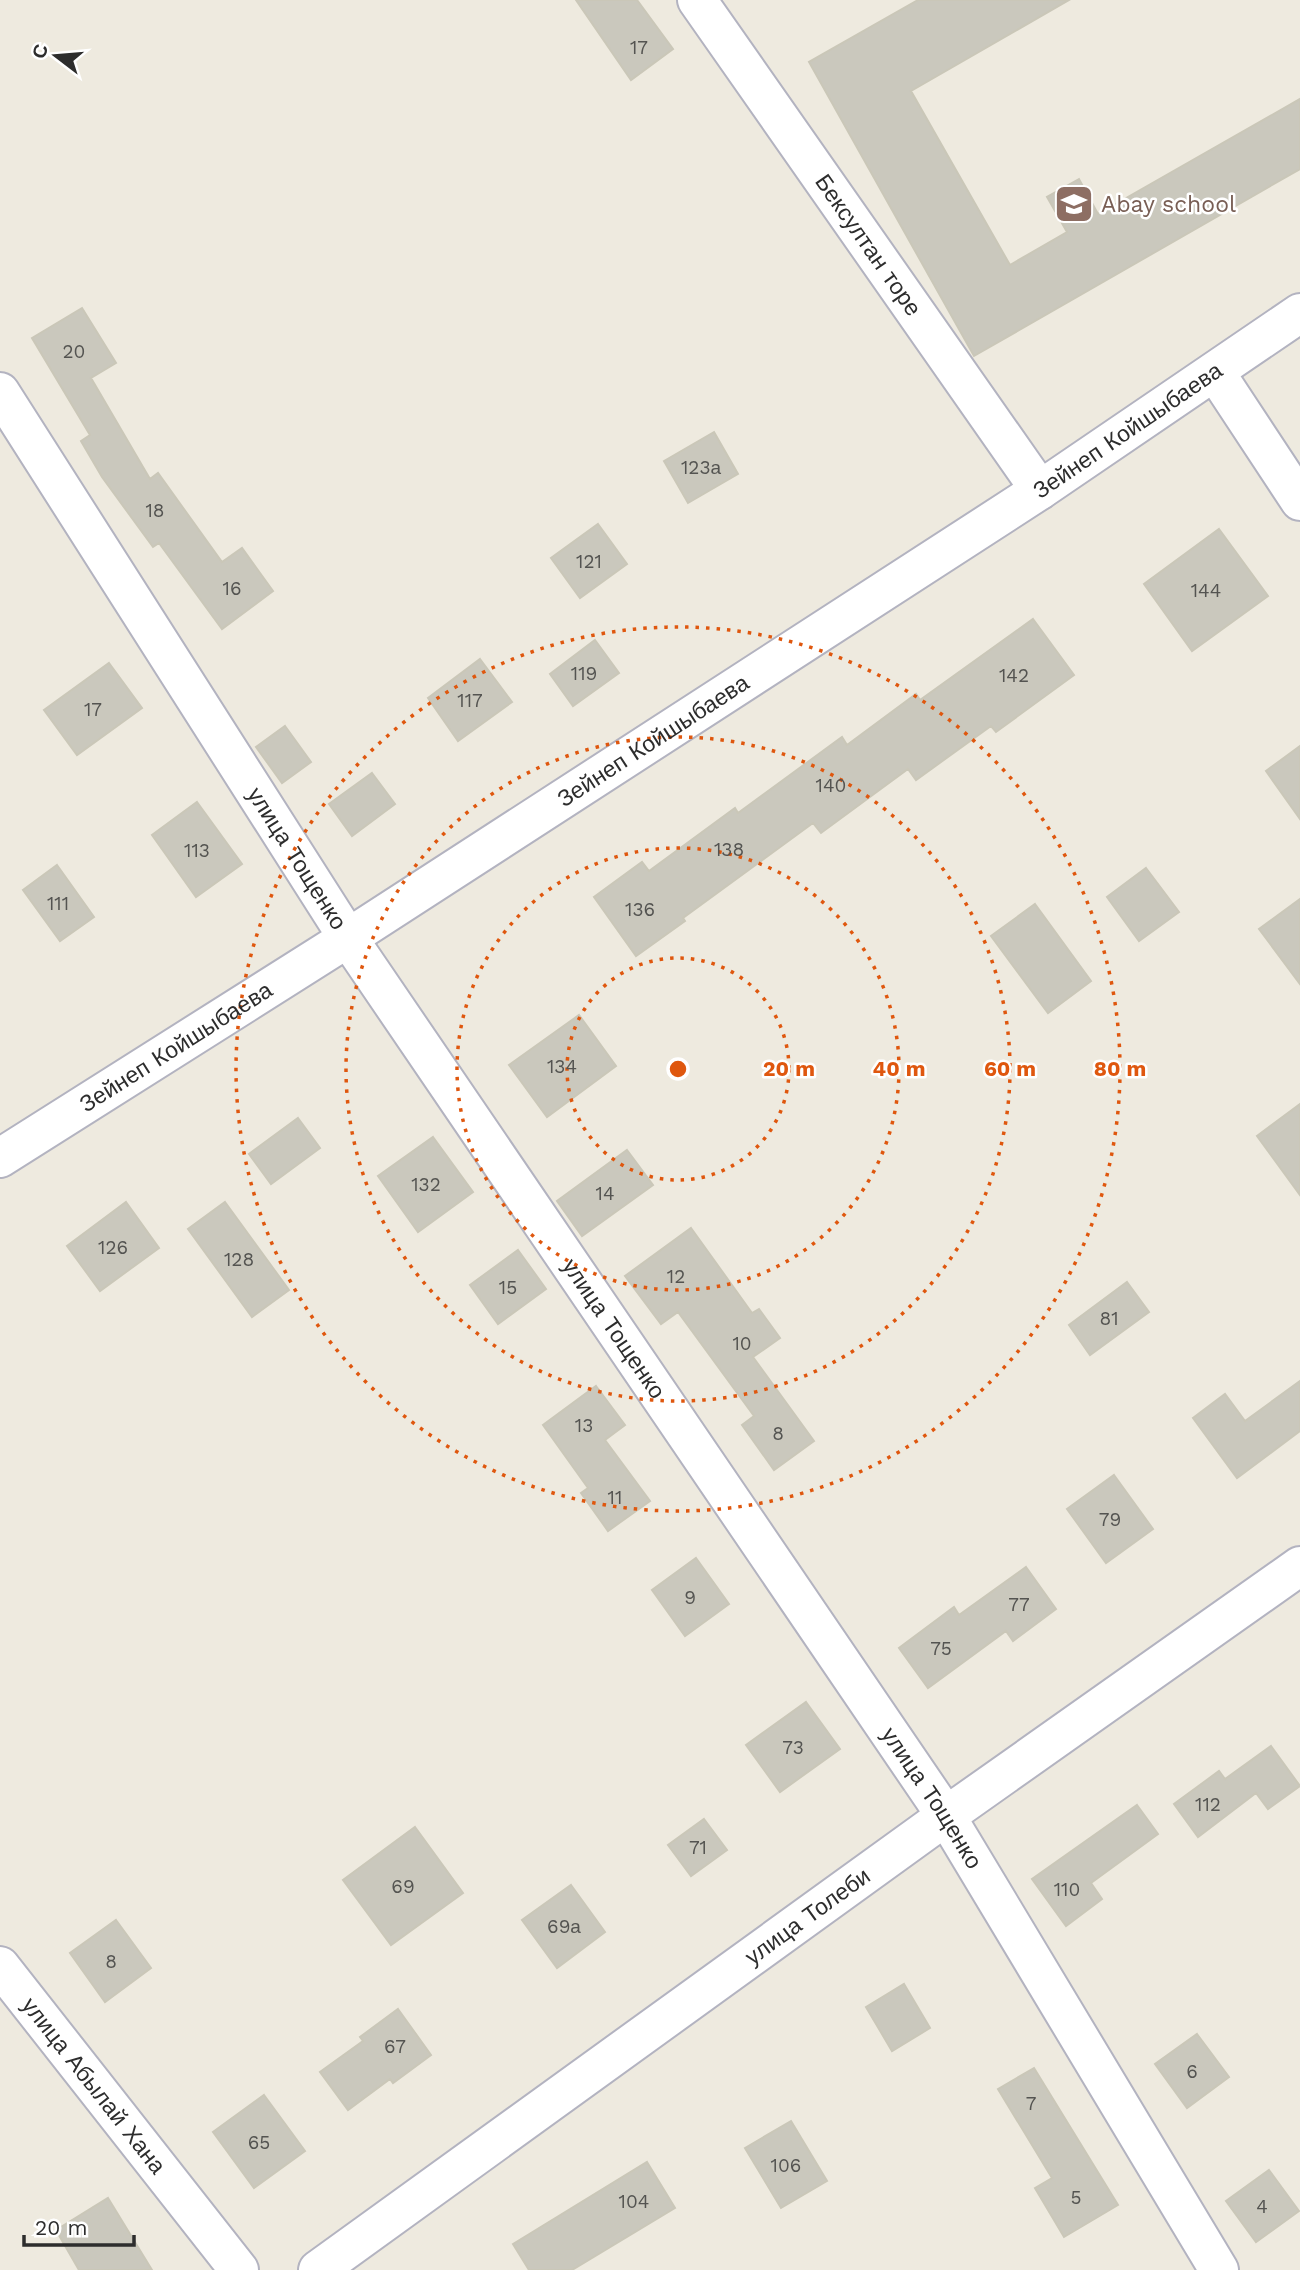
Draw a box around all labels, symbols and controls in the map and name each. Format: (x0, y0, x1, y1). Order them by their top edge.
north arrow (21, 21, 91, 91)
house number: 17 (630, 36, 648, 59)
text: С (27, 41, 53, 61)
street label: Бексултан торе (809, 169, 927, 321)
school or university icon: Abay school (1053, 183, 1095, 225)
place label: Abay school (1101, 191, 1236, 218)
house number: 20 (63, 340, 85, 363)
street label: Зейнеп Койшыбаева (1028, 357, 1228, 505)
house number: 123а (681, 456, 721, 479)
house number: 18 (145, 499, 165, 522)
house number: 121 (576, 550, 602, 573)
house number: 16 (223, 577, 241, 600)
house number: 144 (1191, 579, 1221, 602)
house number: 119 (571, 662, 597, 685)
house number: 142 (999, 664, 1029, 687)
street label: Зейнеп Койшыбаева (553, 669, 754, 813)
house number: 117 (457, 689, 483, 712)
house number: 17 (84, 698, 102, 721)
house number: 140 (816, 774, 846, 797)
street label: улица Тощенко (241, 782, 352, 935)
house number: 138 (714, 838, 744, 861)
house number: 113 (184, 839, 210, 862)
house number: 111 (47, 892, 69, 915)
house number: 136 (625, 898, 655, 921)
street label: Зейнеп Койшыбаева (75, 976, 277, 1118)
house number: 134 (547, 1055, 577, 1078)
text: 20 m (763, 1056, 815, 1081)
text: 40 m (873, 1056, 925, 1081)
text: 60 m (984, 1056, 1036, 1081)
text: 80 m (1094, 1056, 1146, 1081)
centre of rings (666, 1057, 690, 1081)
house number: 132 (411, 1173, 441, 1196)
house number: 14 (595, 1182, 615, 1205)
house number: 126 (98, 1236, 128, 1259)
house number: 128 (224, 1248, 254, 1271)
street label: улица Тощенко (556, 1254, 671, 1404)
house number: 12 (667, 1265, 685, 1288)
house number: 15 (499, 1276, 517, 1299)
house number: 81 (1099, 1307, 1119, 1330)
house number: 10 (732, 1332, 752, 1355)
house number: 13 (575, 1414, 593, 1437)
house number: 8 (772, 1422, 784, 1445)
house number: 11 (608, 1486, 622, 1509)
house number: 79 (1099, 1508, 1121, 1531)
house number: 9 (684, 1586, 696, 1609)
house number: 77 (1008, 1593, 1030, 1616)
house number: 75 (930, 1637, 952, 1660)
street label: улица Тощенко (876, 1722, 988, 1874)
house number: 73 (782, 1736, 804, 1759)
house number: 112 (1195, 1793, 1221, 1816)
house number: 71 (689, 1836, 707, 1859)
street label: улица Толеби (740, 1862, 876, 1971)
house number: 69 (391, 1875, 415, 1898)
house number: 110 (1054, 1878, 1080, 1901)
house number: 69а (547, 1915, 581, 1938)
house number: 8 (105, 1950, 117, 1973)
street label: улица Абылай Хана (16, 1992, 171, 2179)
house number: 67 (384, 2035, 406, 2058)
house number: 6 (1186, 2060, 1198, 2083)
house number: 7 (1026, 2092, 1036, 2115)
house number: 65 (248, 2131, 270, 2154)
house number: 106 (771, 2154, 801, 2177)
house number: 5 (1070, 2186, 1082, 2209)
house number: 104 (619, 2190, 649, 2213)
house number: 4 (1256, 2195, 1268, 2218)
scale bar (24, 2204, 135, 2248)
text: 20 m (35, 2215, 87, 2240)

